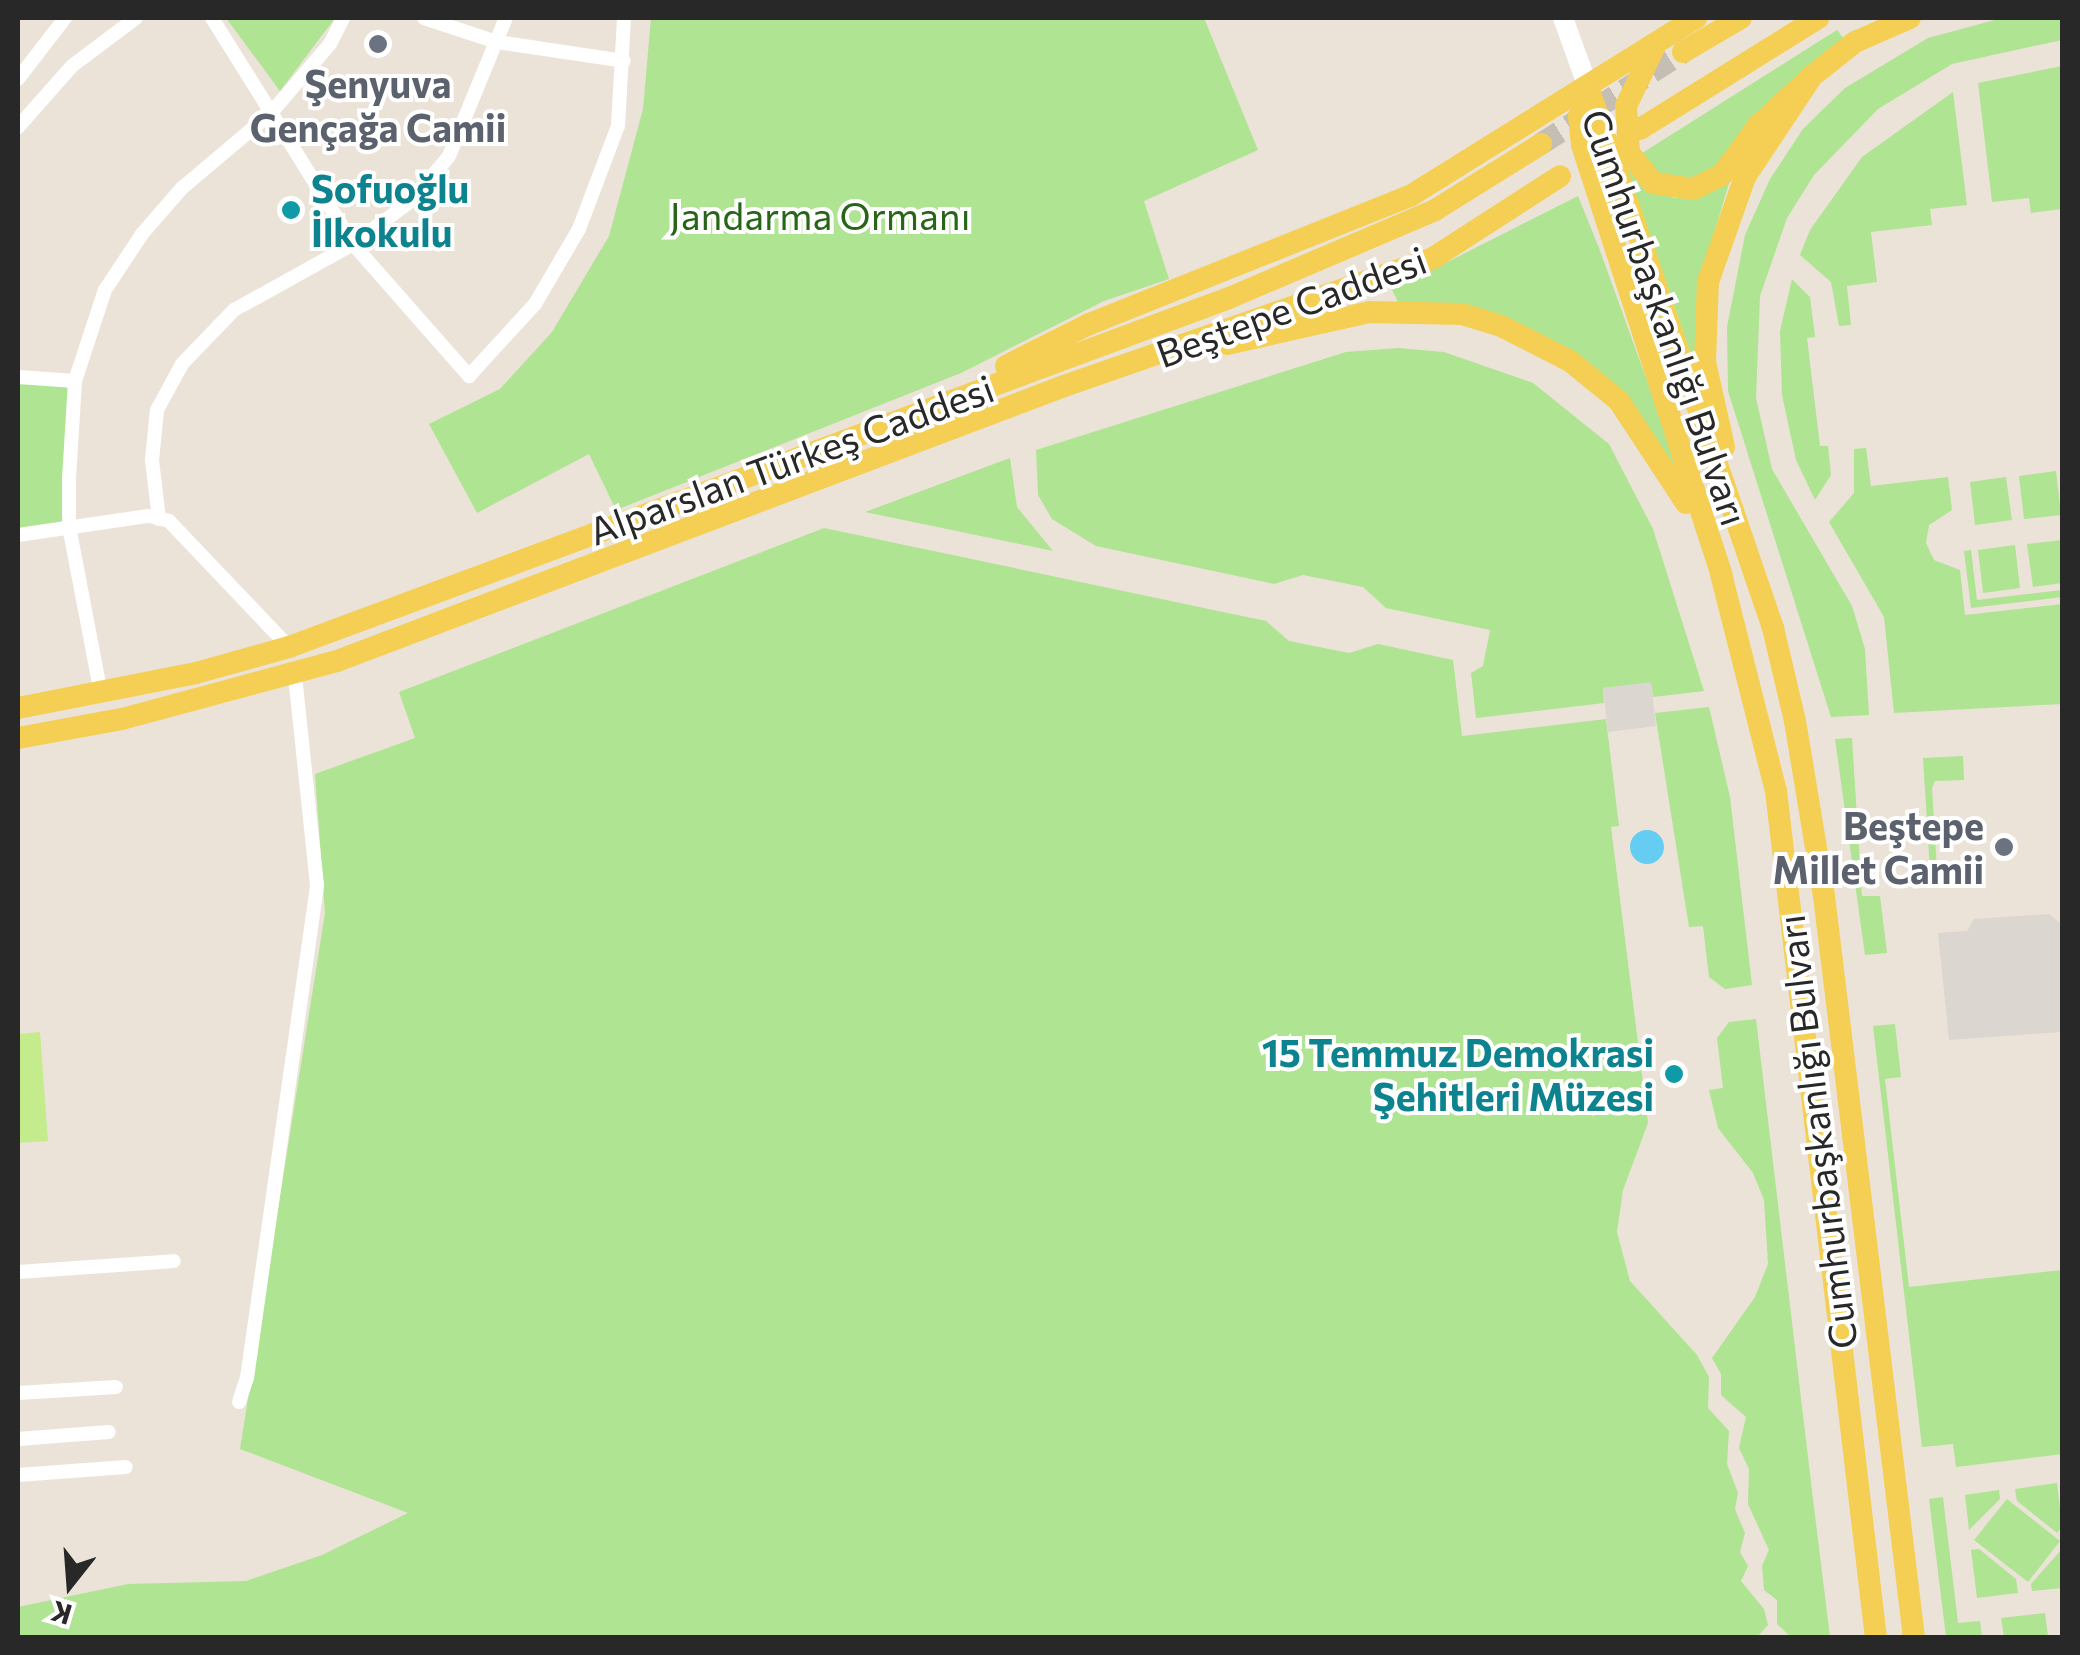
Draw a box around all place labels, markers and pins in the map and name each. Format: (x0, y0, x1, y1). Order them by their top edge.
marker: Şenyuva Gençağa Camii (367, 33, 389, 55)
place label: Şenyuva Gençağa Camii (250, 60, 506, 150)
place label: Sofuoğlu İlkokulu (311, 165, 469, 254)
marker: Sofuoğlu İlkokulu (280, 199, 302, 221)
place label: Beştepe Millet Camii (1773, 802, 1984, 892)
marker: Beştepe Millet Camii (1993, 836, 2015, 858)
place label: 15 Temmuz Demokrasi Şehitleri Müzesi (1262, 1029, 1654, 1118)
marker: 15 Temmuz Demokrasi Şehitleri Müzesi (1663, 1063, 1685, 1085)

